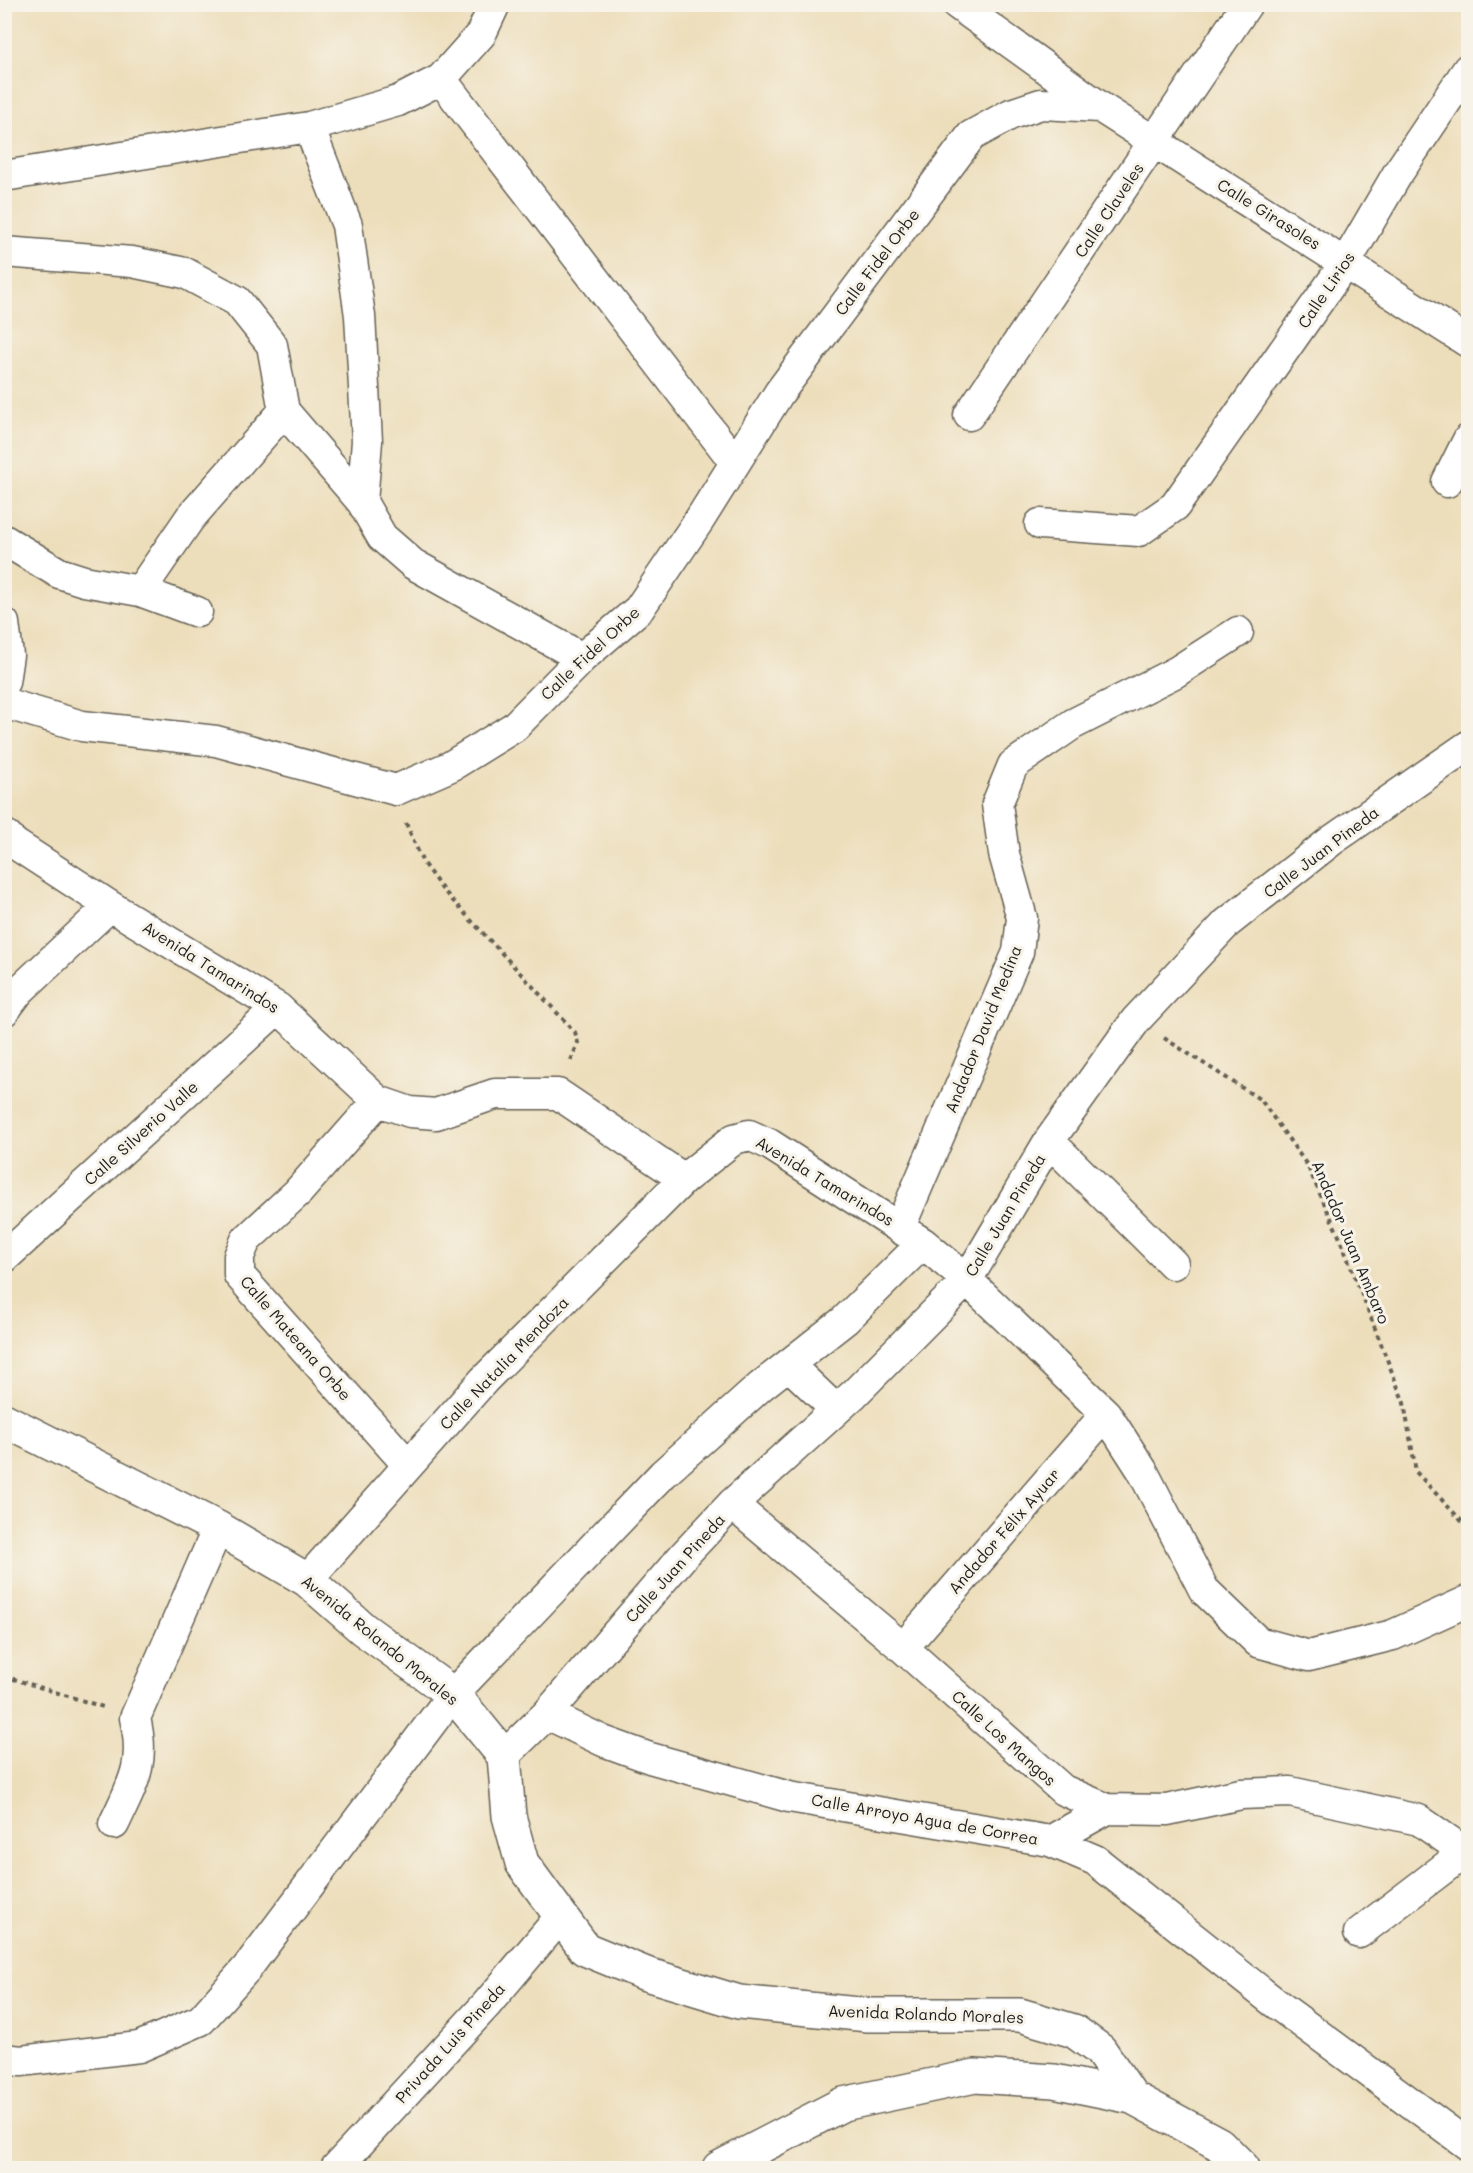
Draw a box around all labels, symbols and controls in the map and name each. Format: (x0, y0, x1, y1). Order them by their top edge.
street label: Calle Claveles (1069, 158, 1148, 261)
street label: Calle Girasoles (1214, 173, 1325, 254)
street label: Calle Fidel Orbe (830, 204, 924, 319)
street label: Calle Lirios (1292, 247, 1359, 332)
street label: Calle Fidel Orbe (536, 601, 644, 704)
street label: Calle Juan Pineda (1259, 801, 1383, 902)
street label: Avenida Tamarindos (139, 916, 284, 1017)
street label: Andador David Medina (939, 942, 1026, 1116)
street label: Calle Silverio Valle (79, 1076, 202, 1189)
street label: Avenida Tamarindos (752, 1131, 898, 1230)
street label: Calle Juan Pineda (960, 1150, 1050, 1280)
street label: Andador Juan Ambaro (1307, 1157, 1395, 1327)
street label: Calle Mateana Orbe (236, 1271, 356, 1405)
street label: Calle Natalia Mendoza (435, 1292, 573, 1434)
street label: Andador Félix Ayuar (943, 1463, 1064, 1598)
street label: Calle Juan Pineda (620, 1509, 729, 1627)
street label: Avenida Rolando Morales (297, 1570, 463, 1709)
street label: Calle Los Mangos (948, 1685, 1061, 1790)
street label: Calle Arroyo Agua de Correa (810, 1788, 1040, 1849)
street label: Privada Luis Pineda (390, 1978, 509, 2107)
street label: Avenida Rolando Morales (828, 2000, 1024, 2027)

